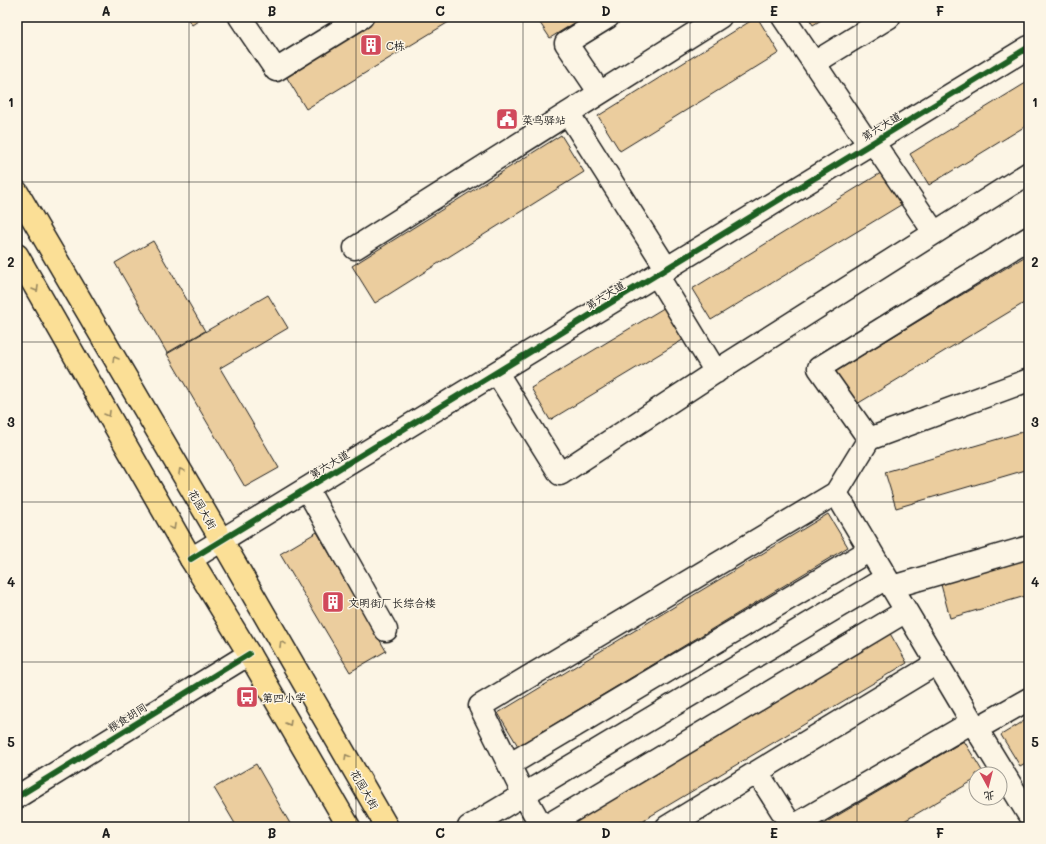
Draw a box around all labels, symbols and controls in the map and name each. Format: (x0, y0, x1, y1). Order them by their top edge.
text: A (101, 2, 111, 19)
text: B (268, 2, 277, 19)
text: C (435, 2, 445, 19)
text: D (601, 2, 611, 19)
text: E (770, 2, 778, 19)
text: F (936, 2, 944, 19)
building icon: C栋 (358, 32, 384, 58)
place label: C栋 (386, 38, 405, 53)
text: 1 (8, 93, 14, 110)
text: 1 (1032, 93, 1038, 110)
public building icon: 菜鸟驿站 (494, 106, 520, 132)
street label: 第六大道 (858, 108, 904, 144)
place label: 菜鸟驿站 (522, 112, 566, 127)
text: 2 (7, 253, 15, 270)
text: 2 (1031, 253, 1039, 270)
street label: 第六大道 (582, 277, 628, 313)
one-way arrow (32, 285, 39, 292)
one-way arrow (113, 356, 120, 363)
one-way arrow (104, 410, 111, 417)
text: 3 (7, 413, 15, 430)
text: 3 (1031, 413, 1039, 430)
street label: 第六大道 (306, 446, 352, 482)
one-way arrow (179, 468, 186, 475)
street label: 花园大街 (186, 486, 221, 533)
one-way arrow (168, 523, 175, 530)
text: 4 (7, 573, 15, 590)
text: 4 (1031, 573, 1039, 590)
building icon: 文明街厂长综合楼 (320, 589, 346, 615)
place label: 文明街厂长综合楼 (348, 595, 436, 610)
one-way arrow (279, 641, 286, 648)
bus stop icon: 第四小学 (234, 684, 260, 710)
place label: 第四小学 (262, 690, 306, 705)
street label: 粮食胡同 (104, 699, 150, 735)
one-way arrow (284, 719, 291, 726)
text: 5 (7, 733, 15, 750)
text: 5 (1031, 733, 1039, 750)
one-way arrow (344, 754, 351, 761)
street label: 花园大街 (348, 766, 383, 813)
north arrow (968, 766, 1008, 806)
text: 北 (983, 788, 996, 805)
text: A (101, 824, 111, 841)
text: B (268, 824, 277, 841)
text: C (435, 824, 445, 841)
text: D (601, 824, 611, 841)
text: E (770, 824, 778, 841)
text: F (936, 824, 944, 841)

